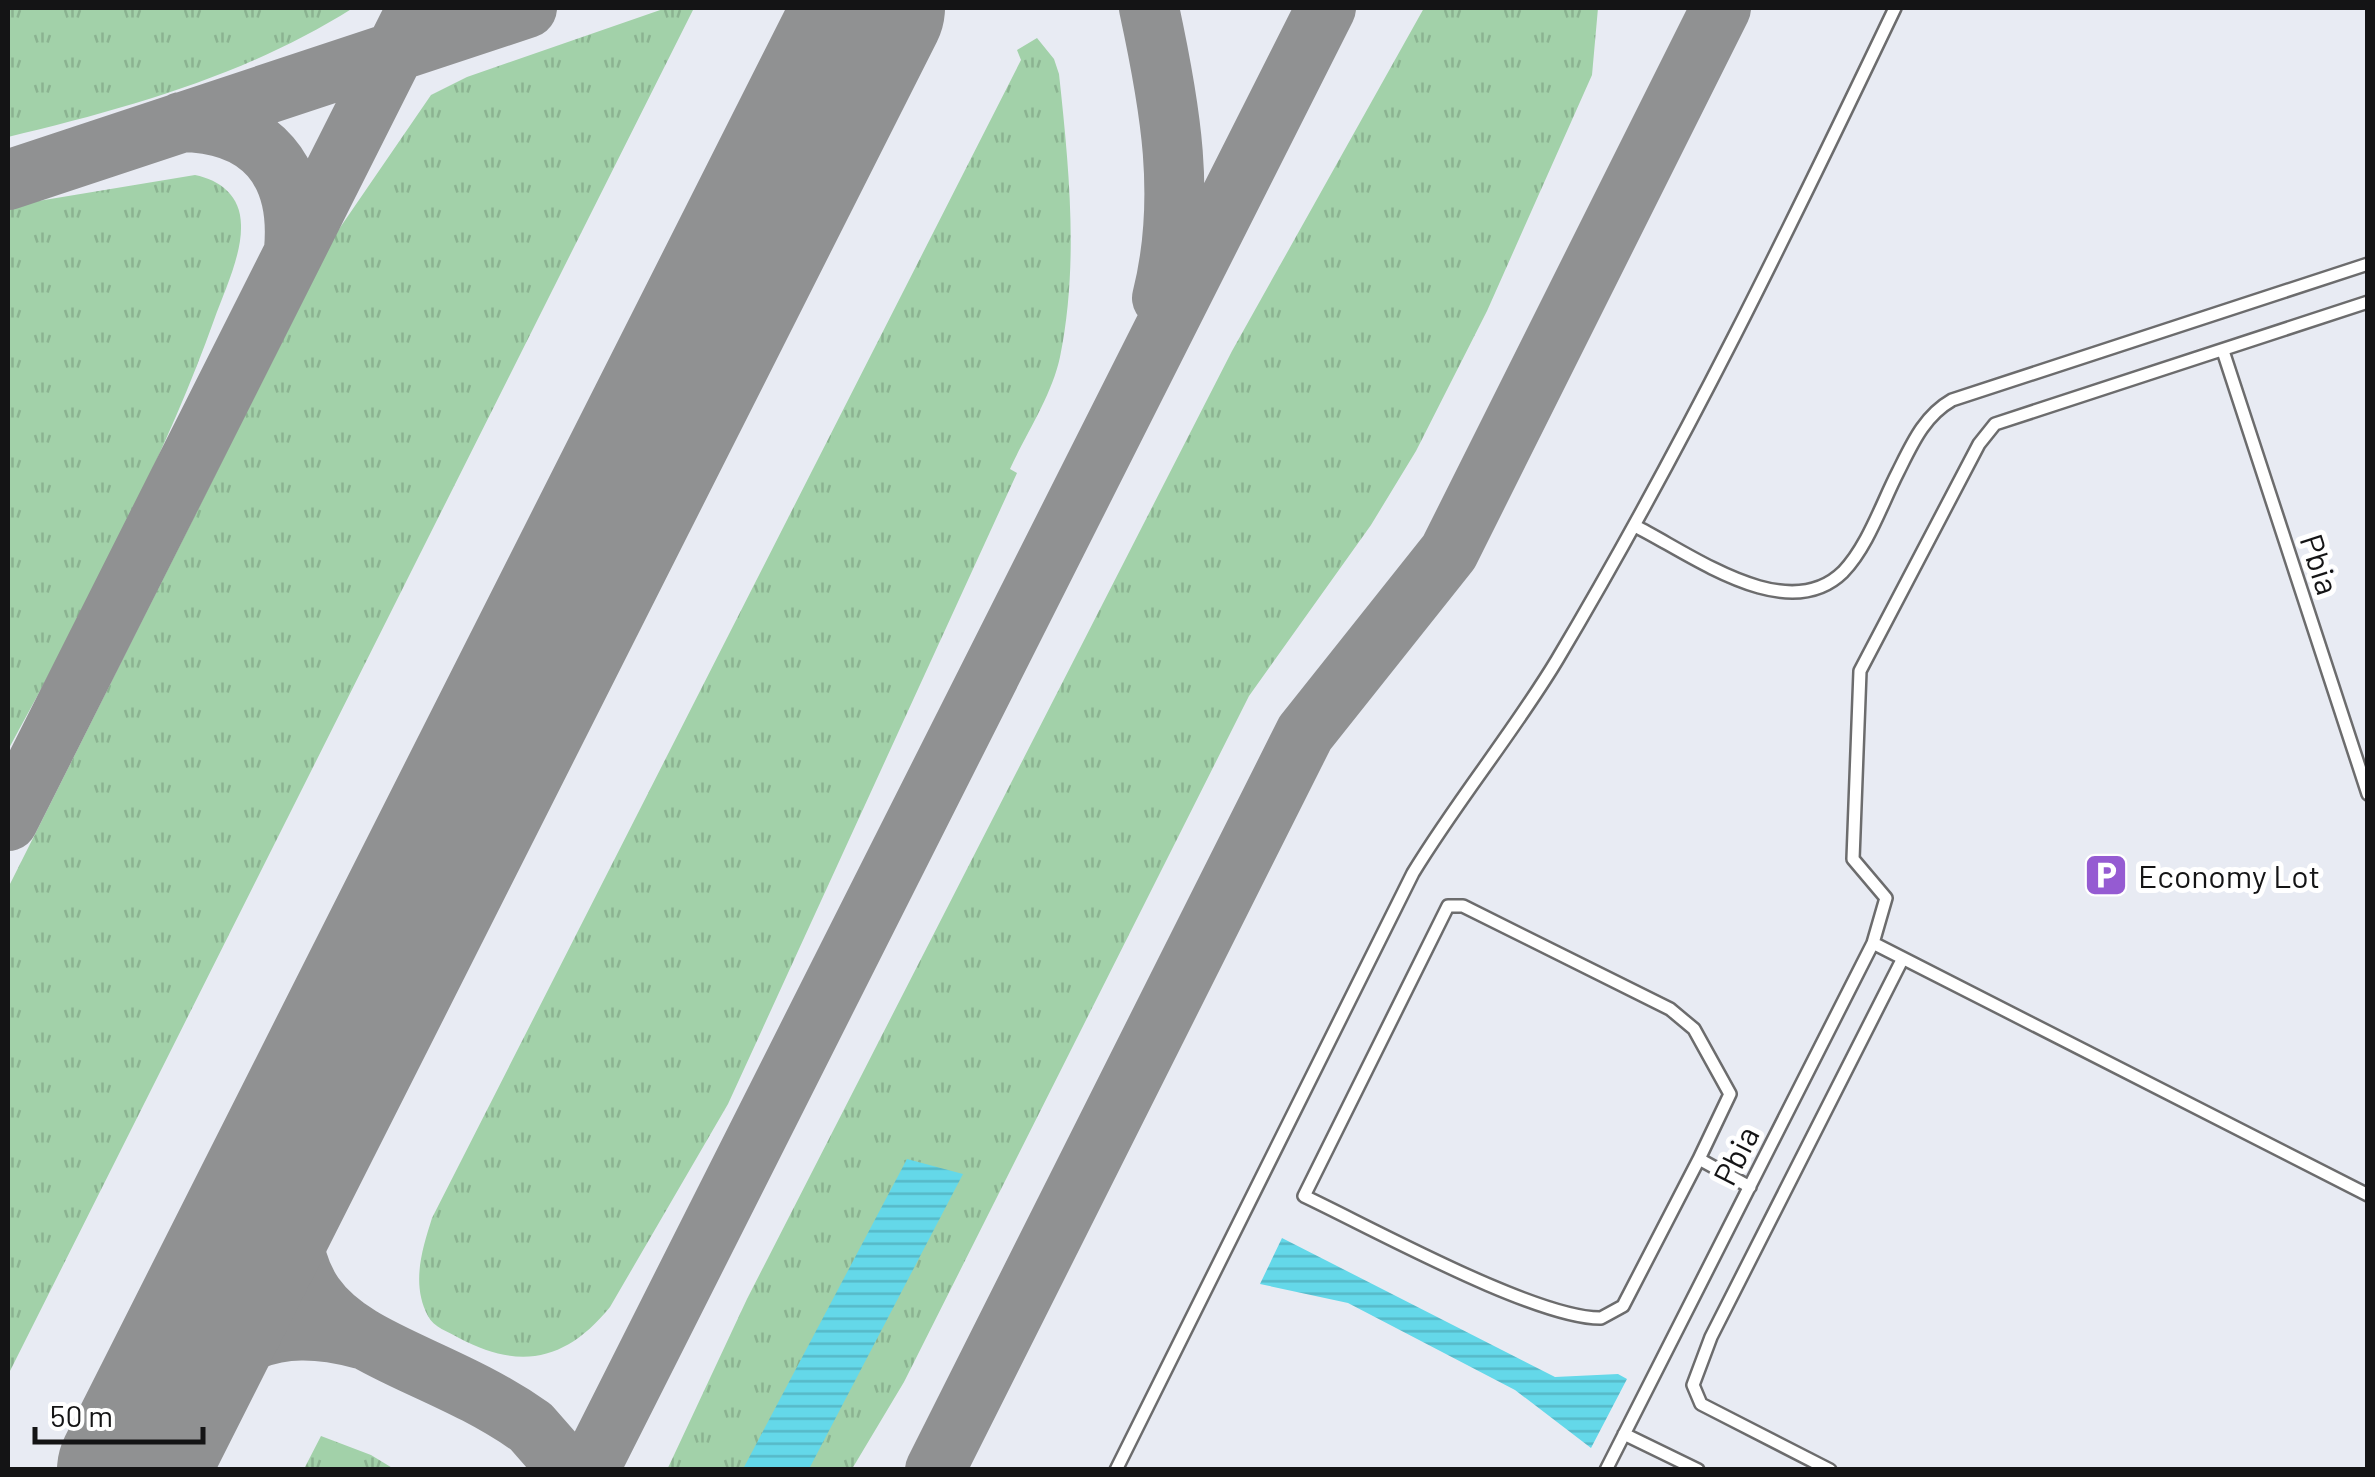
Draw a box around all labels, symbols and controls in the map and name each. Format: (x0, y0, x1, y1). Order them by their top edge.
street label: Pbia (2294, 529, 2348, 599)
parking icon: Economy Lot (2083, 852, 2129, 898)
place label: Economy Lot (2138, 856, 2320, 894)
street label: Pbia (1704, 1119, 1766, 1191)
scale bar (35, 1382, 202, 1444)
text: 50 m (50, 1397, 113, 1433)

